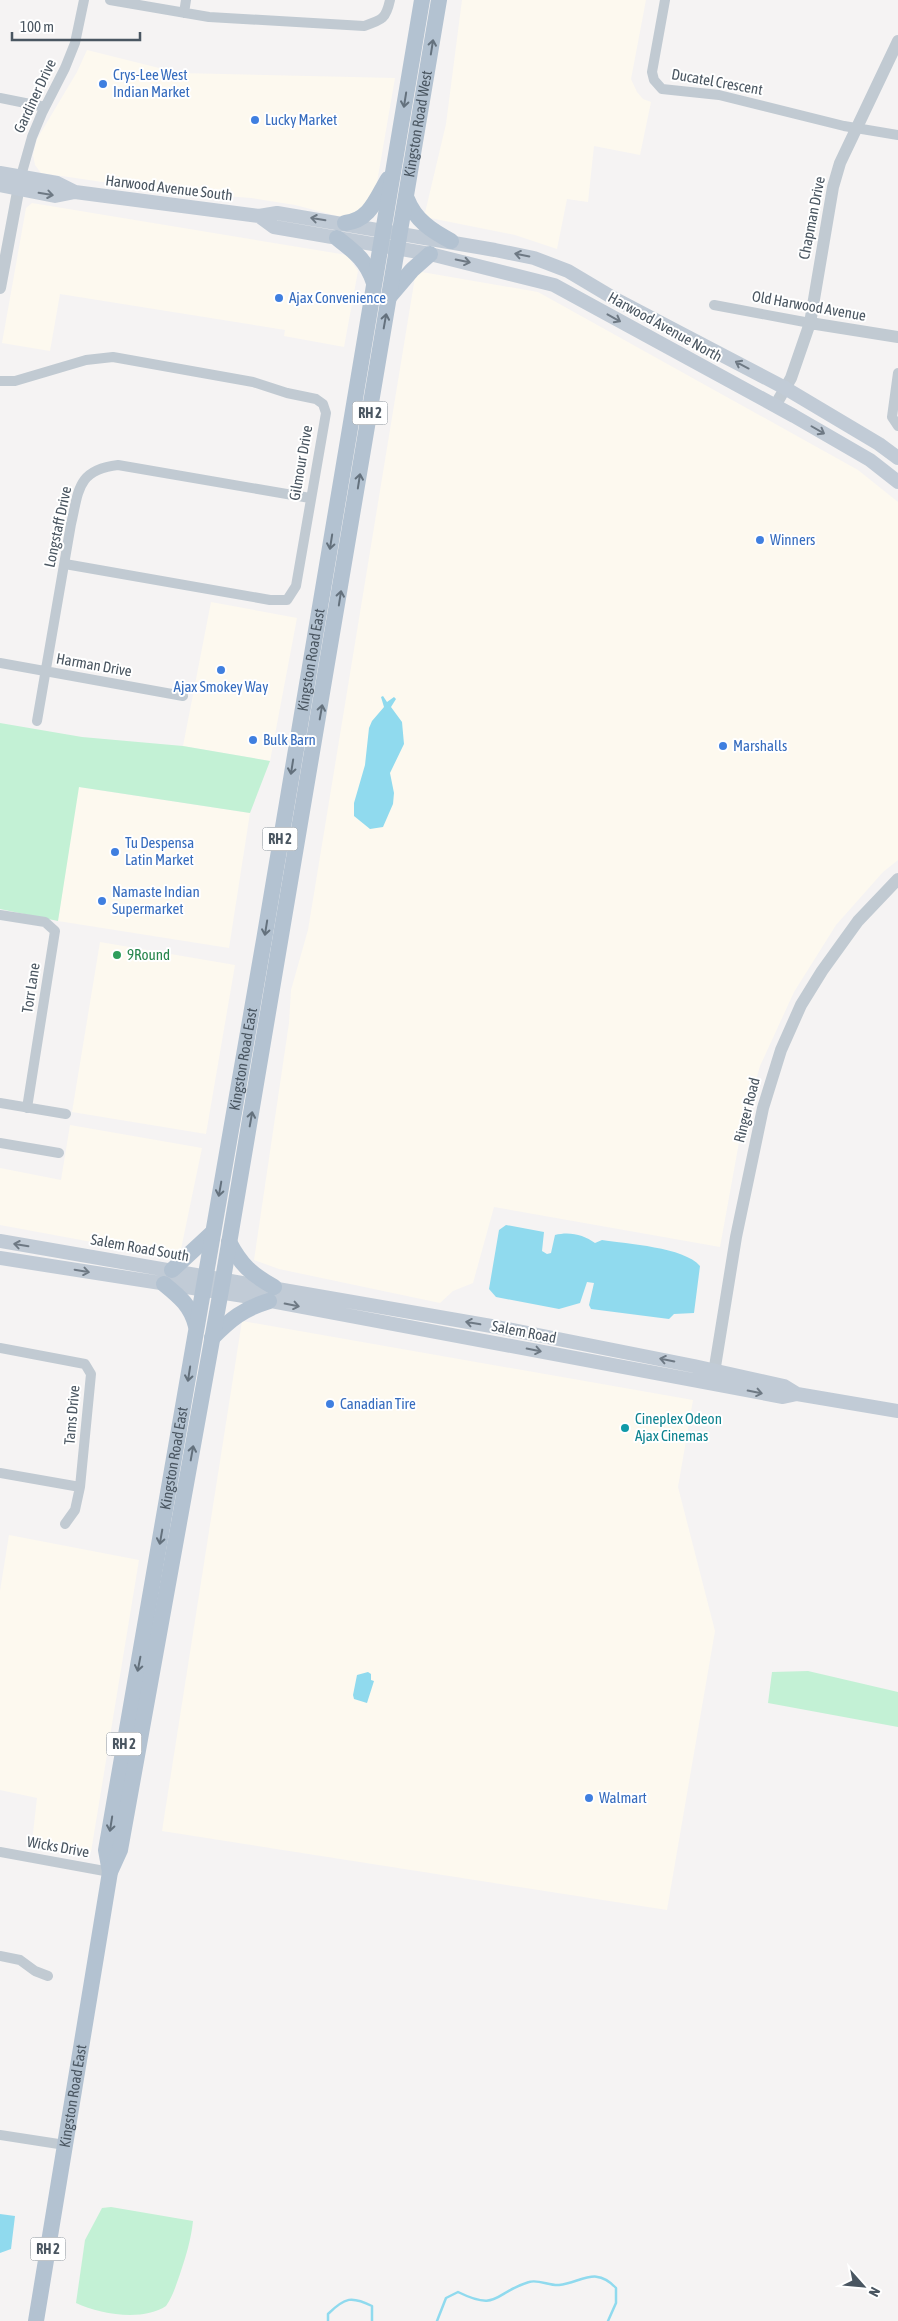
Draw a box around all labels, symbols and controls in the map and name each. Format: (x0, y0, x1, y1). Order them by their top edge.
scale bar (12, 10, 140, 42)
text: 100 m (20, 18, 54, 35)
one-way arrow (427, 40, 437, 56)
street label: Gardiner Drive (10, 56, 59, 135)
street label: Ducatel Crescent (670, 65, 764, 98)
place label: Crys-Lee West Indian Market (113, 66, 190, 100)
street label: Kingston Road West (400, 69, 435, 178)
marker: Crys-Lee West Indian Market (97, 78, 109, 90)
one-way arrow (400, 91, 410, 107)
place label: Lucky Market (265, 111, 337, 128)
marker: Lucky Market (249, 114, 261, 126)
street label: Harwood Avenue South (105, 171, 234, 204)
street label: Chapman Drive (795, 175, 828, 261)
one-way arrow (38, 190, 54, 200)
one-way arrow (310, 214, 326, 224)
one-way arrow (515, 250, 531, 260)
one-way arrow (454, 257, 470, 266)
street label: Old Harwood Avenue (751, 287, 868, 324)
street label: Harwood Avenue North (605, 288, 725, 365)
place label: Ajax Convenience (289, 289, 386, 306)
marker: Ajax Convenience (273, 292, 285, 304)
one-way arrow (381, 313, 391, 329)
one-way arrow (606, 313, 621, 323)
one-way arrow (734, 360, 749, 370)
road number: RH 2 (352, 402, 388, 424)
street label: Gilmour Drive (286, 424, 316, 502)
one-way arrow (810, 425, 825, 435)
one-way arrow (354, 474, 364, 490)
street label: Longstaff Drive (41, 485, 74, 569)
place label: Winners (770, 531, 815, 548)
one-way arrow (326, 534, 336, 550)
marker: Winners (754, 534, 766, 546)
one-way arrow (335, 590, 345, 606)
street label: Kingston Road East (294, 607, 328, 713)
street label: Harman Drive (55, 650, 133, 680)
marker: Ajax Smokey Way (215, 664, 227, 676)
place label: Ajax Smokey Way (174, 678, 268, 695)
one-way arrow (316, 704, 326, 720)
place label: Bulk Barn (263, 731, 316, 748)
marker: Bulk Barn (247, 734, 259, 746)
place label: Marshalls (733, 737, 787, 754)
marker: Marshalls (717, 740, 729, 752)
one-way arrow (286, 759, 296, 775)
road number: RH 2 (262, 828, 298, 851)
place label: Tu Despensa Latin Market (125, 834, 194, 868)
marker: Tu Despensa Latin Market (109, 846, 121, 858)
place label: Namaste Indian Supermarket (112, 883, 200, 917)
marker: Namaste Indian Supermarket (96, 895, 108, 907)
one-way arrow (261, 919, 271, 935)
place label: 9Round (127, 946, 170, 963)
marker: 9Round (111, 949, 123, 961)
street label: Torr Lane (18, 961, 43, 1014)
street label: Kingston Road East (226, 1006, 260, 1112)
street label: Ringer Road (730, 1076, 763, 1144)
one-way arrow (246, 1111, 256, 1127)
one-way arrow (215, 1181, 225, 1197)
street label: Salem Road South (90, 1230, 191, 1265)
one-way arrow (13, 1239, 29, 1249)
one-way arrow (73, 1267, 89, 1277)
one-way arrow (283, 1300, 299, 1310)
one-way arrow (466, 1317, 482, 1327)
street label: Salem Road (490, 1317, 558, 1346)
one-way arrow (525, 1346, 541, 1355)
one-way arrow (660, 1354, 676, 1364)
one-way arrow (183, 1366, 193, 1382)
street label: Tams Drive (60, 1384, 83, 1445)
one-way arrow (746, 1387, 762, 1397)
place label: Canadian Tire (340, 1395, 416, 1412)
marker: Canadian Tire (324, 1398, 336, 1410)
street label: Kingston Road East (156, 1405, 191, 1511)
place label: Cineplex Odeon Ajax Cinemas (635, 1410, 722, 1444)
marker: Cineplex Odeon Ajax Cinemas (619, 1422, 631, 1434)
one-way arrow (187, 1445, 197, 1461)
one-way arrow (156, 1528, 166, 1544)
one-way arrow (133, 1655, 143, 1671)
road number: RH 2 (106, 1732, 142, 1756)
place label: Walmart (599, 1789, 647, 1806)
marker: Walmart (583, 1792, 595, 1804)
one-way arrow (105, 1815, 115, 1831)
street label: Wicks Drive (26, 1833, 91, 1860)
street label: Kingston Road East (56, 2043, 89, 2149)
road number: RH 2 (30, 2238, 66, 2260)
north arrow (838, 2261, 888, 2311)
text: N (866, 2285, 884, 2299)

